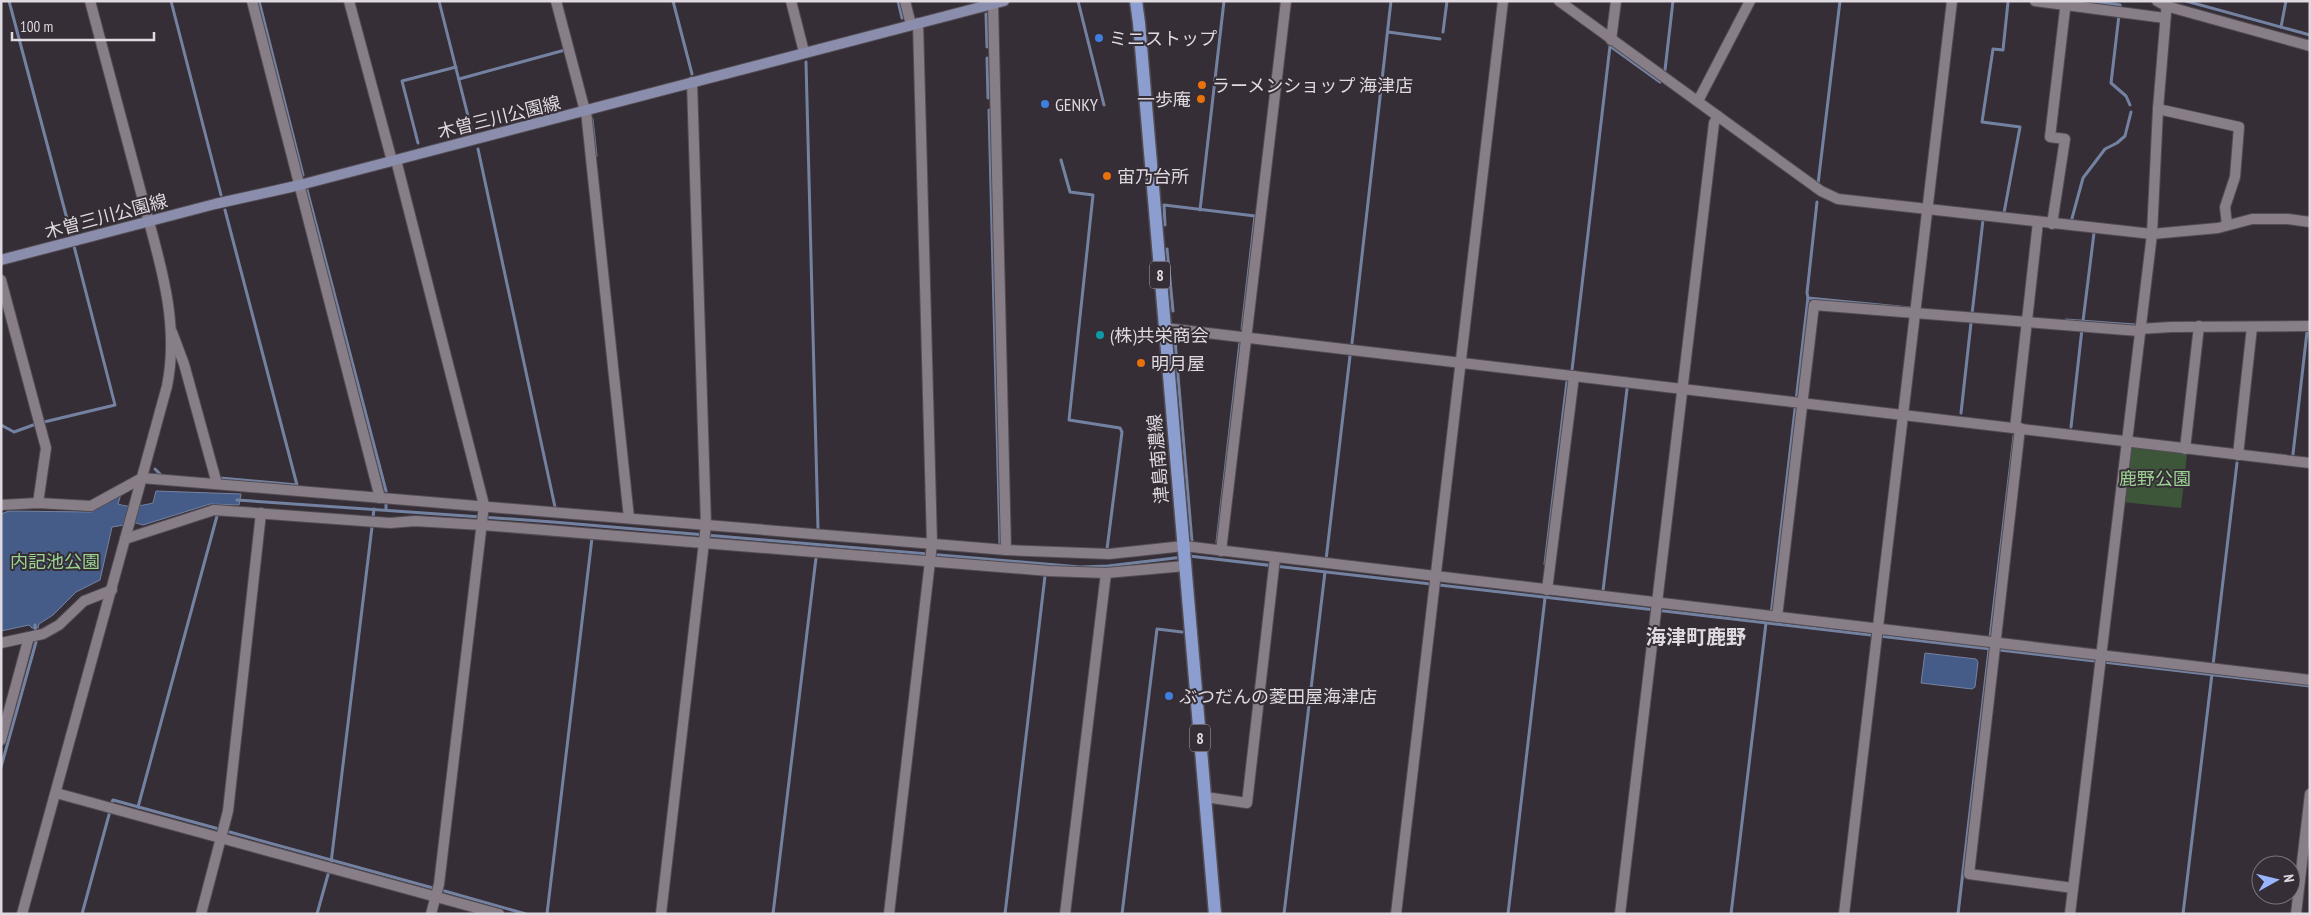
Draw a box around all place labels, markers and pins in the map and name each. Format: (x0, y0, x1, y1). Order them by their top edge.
place label: ミニストップ (1109, 27, 1217, 50)
marker: ミニストップ (1093, 32, 1105, 44)
place label: ラーメンショップ 海津店 (1212, 74, 1413, 97)
marker: ラーメンショップ 海津店 (1196, 79, 1208, 91)
place label: 一歩庵 (1137, 88, 1191, 111)
place label: GENKY (1055, 93, 1099, 116)
marker: 一歩庵 (1195, 93, 1207, 105)
marker: GENKY (1039, 98, 1051, 110)
place label: 宙乃台所 (1117, 165, 1189, 188)
marker: 宙乃台所 (1101, 170, 1113, 182)
place label: (株)共栄商会 (1110, 324, 1208, 347)
marker: (株)共栄商会 (1094, 329, 1106, 341)
place label: 明月屋 (1151, 352, 1205, 375)
marker: 明月屋 (1135, 357, 1147, 369)
place label: ぶつだんの菱田屋海津店 (1179, 685, 1377, 708)
marker: ぶつだんの菱田屋海津店 (1163, 690, 1175, 702)

